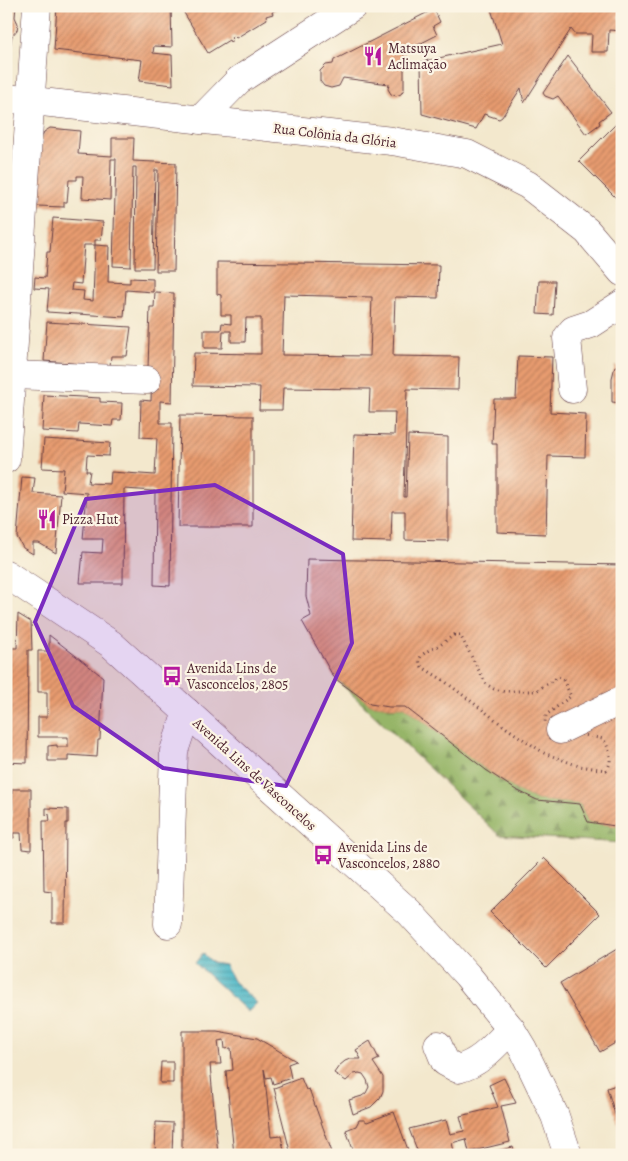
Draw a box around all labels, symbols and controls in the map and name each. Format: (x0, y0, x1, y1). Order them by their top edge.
place label: Matsuya Aclimação (387, 39, 447, 74)
restaurant icon: Matsuya Aclimação (362, 45, 384, 67)
street label: Rua Colônia da Glória (272, 119, 398, 153)
restaurant icon: Pizza Hut (36, 508, 58, 530)
place label: Pizza Hut (62, 510, 119, 529)
place label: Avenida Lins de Vasconcelos, 2805 (186, 659, 288, 694)
bus stop icon: Avenida Lins de Vasconcelos, 2805 (161, 665, 183, 687)
street label: Avenida Lins de Vasconcelos (188, 713, 321, 835)
place label: Avenida Lins de Vasconcelos, 2880 (337, 838, 440, 873)
bus stop icon: Avenida Lins de Vasconcelos, 2880 (312, 844, 334, 866)

